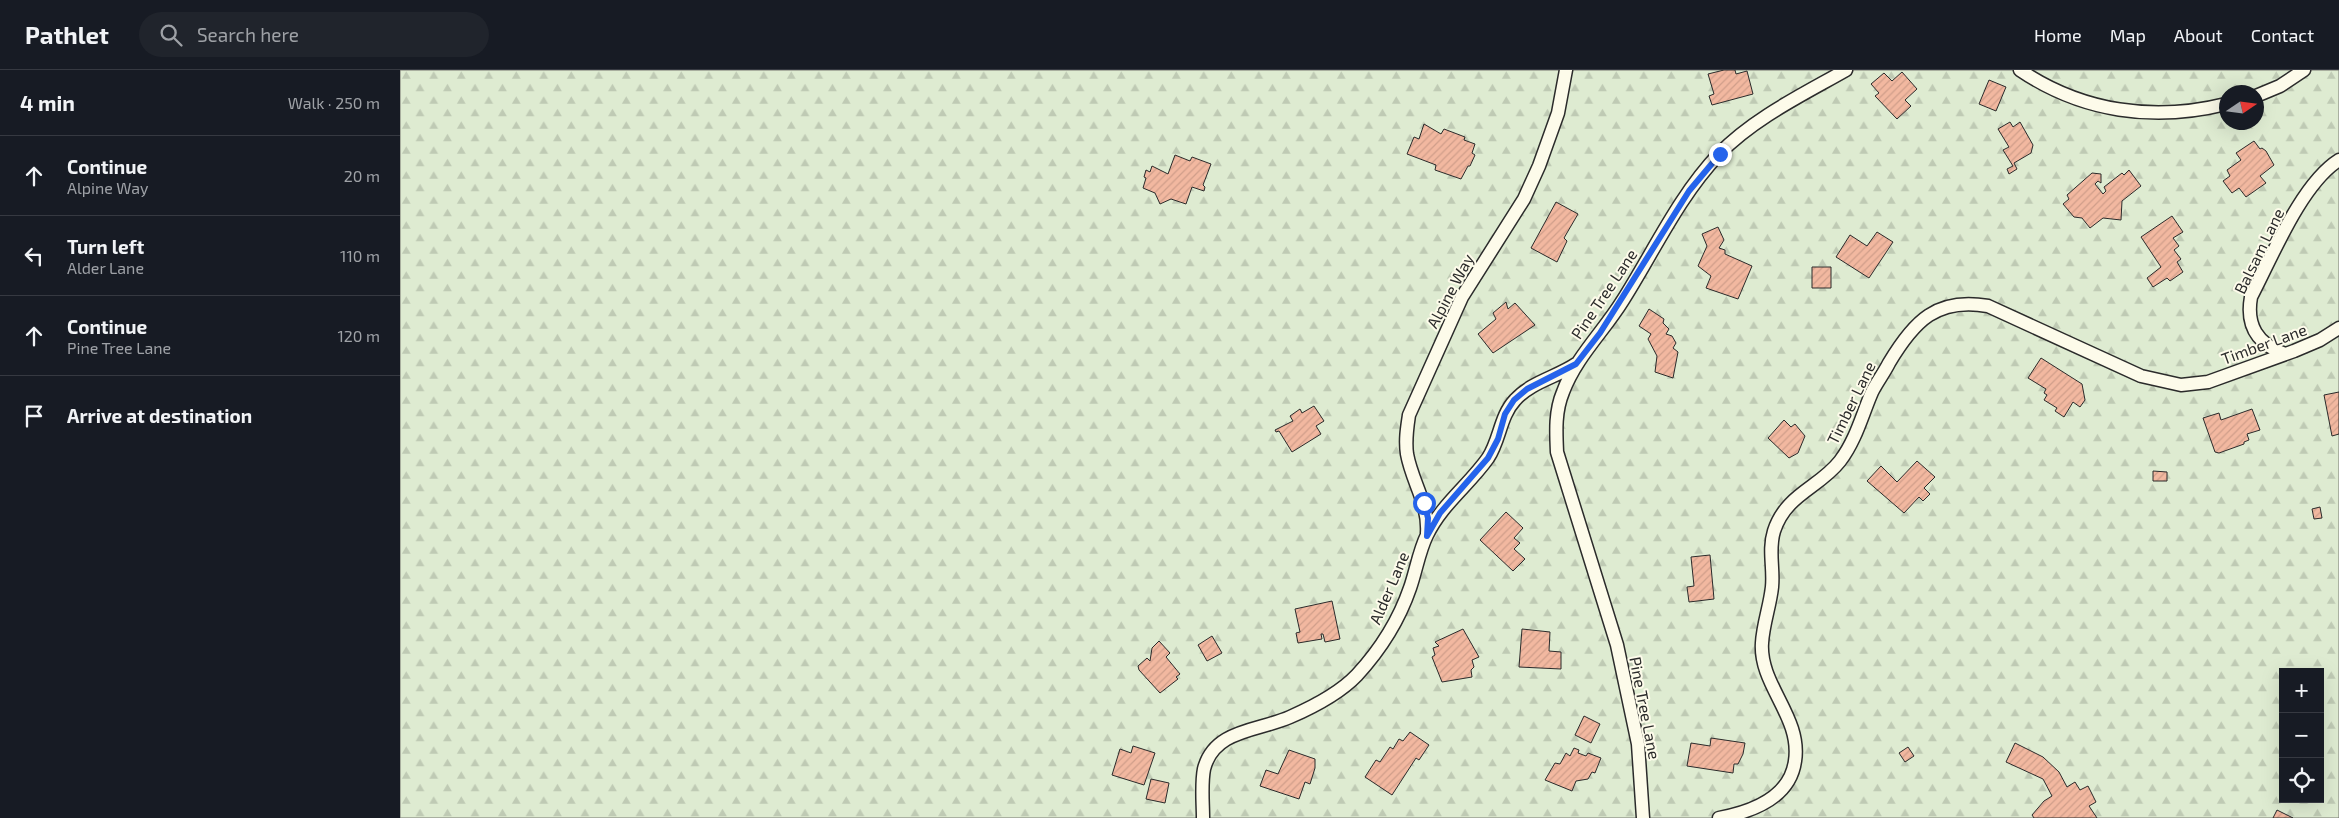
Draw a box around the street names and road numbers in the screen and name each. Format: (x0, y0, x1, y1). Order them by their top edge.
street label: Balsam Lane (2230, 205, 2287, 297)
street label: Pine Tree Lane (1567, 245, 1641, 342)
street label: Alpine Way (1422, 250, 1477, 331)
street label: Timber Lane (2219, 319, 2309, 368)
street label: Timber Lane (1822, 358, 1879, 447)
street label: Alder Lane (1365, 549, 1412, 627)
street label: Pine Tree Lane (1626, 655, 1665, 761)

